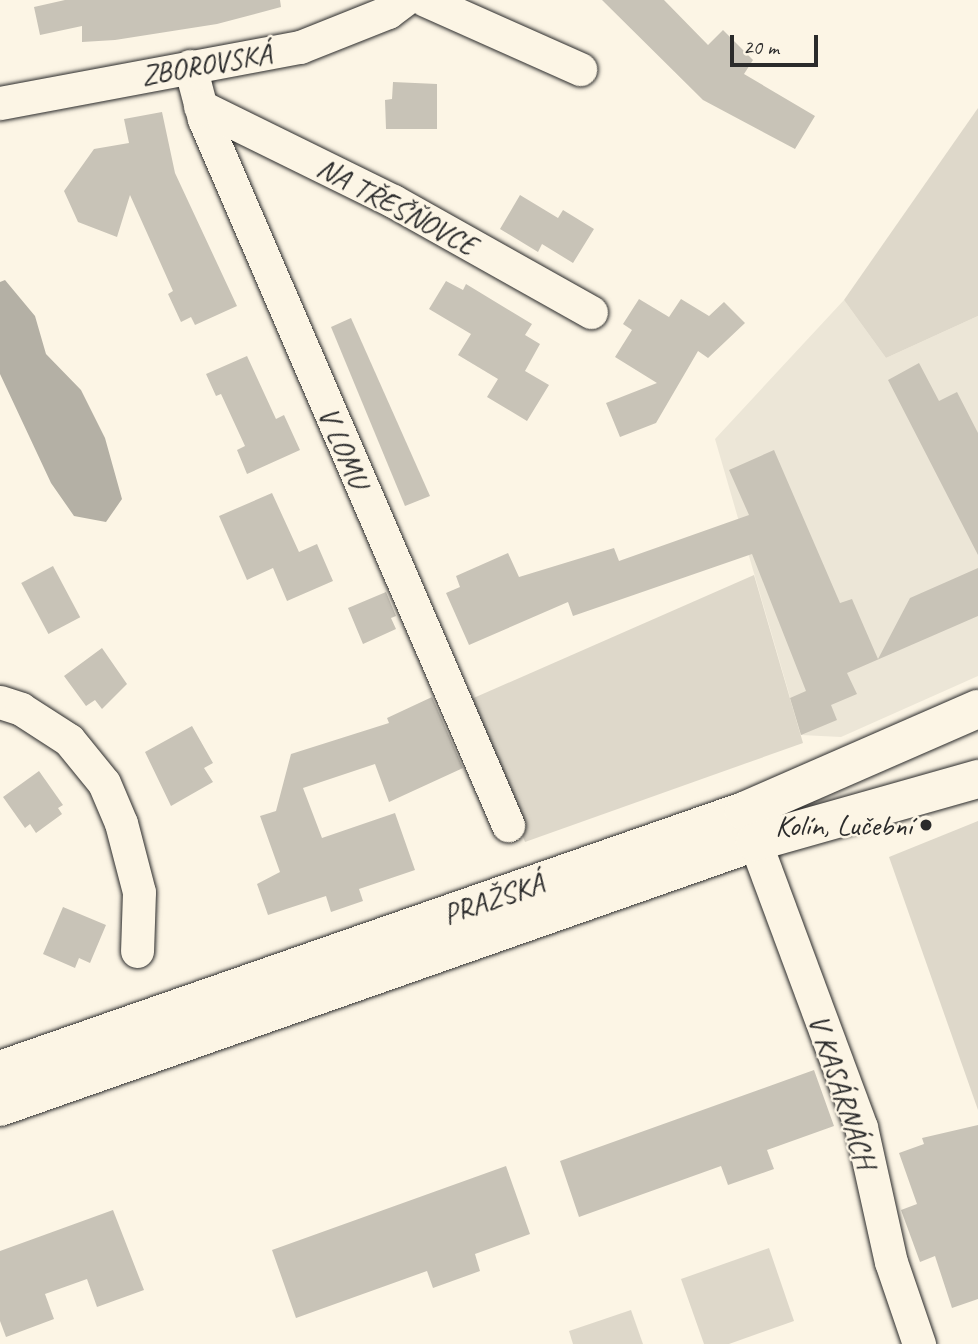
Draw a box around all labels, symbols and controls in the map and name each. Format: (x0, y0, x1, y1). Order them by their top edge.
scale bar (733, 21, 820, 65)
text: 20 m (743, 34, 779, 60)
street label: ZBOROVSKÁ (138, 35, 274, 93)
street label: NA TŘEŠŇOVCE (311, 149, 483, 263)
street label: V LOMU (311, 401, 377, 493)
place label: Kolín, Lučební (775, 807, 912, 843)
marker: Kolín, Lučební (918, 817, 934, 833)
street label: PRAŽSKÁ (438, 864, 548, 932)
street label: V KASÁRNÁCH (801, 1009, 885, 1173)

